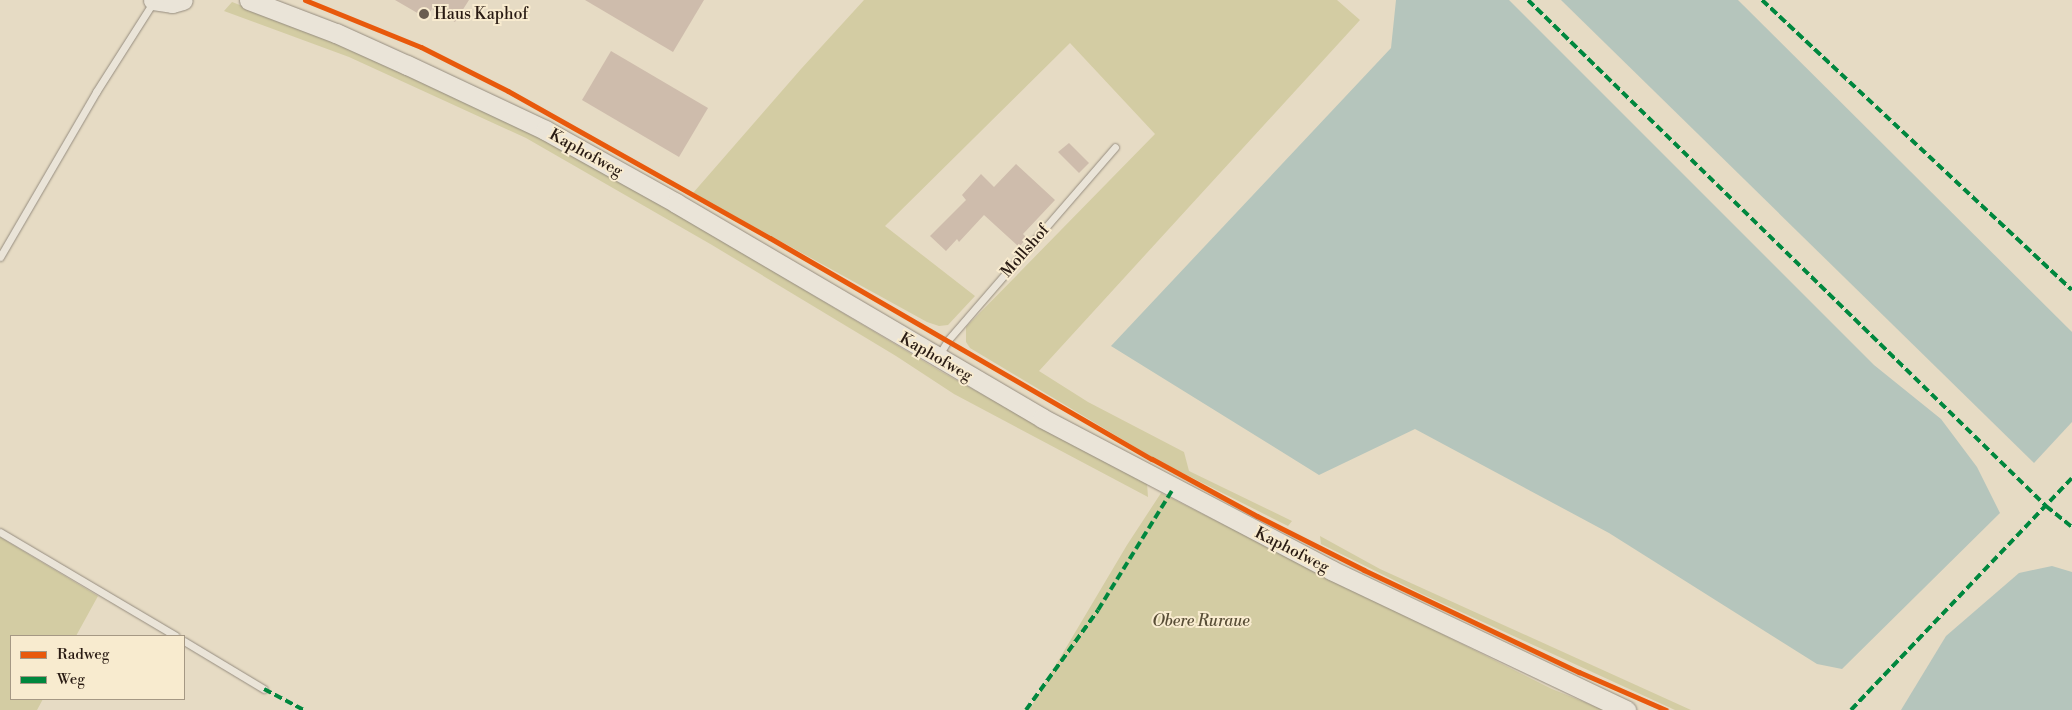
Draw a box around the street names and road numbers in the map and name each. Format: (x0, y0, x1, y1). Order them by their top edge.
street label: Kaphofweg (546, 125, 626, 181)
street label: Mollshof (997, 221, 1053, 281)
street label: Kaphofweg (896, 328, 976, 386)
street label: Kaphofweg (1252, 523, 1332, 577)

